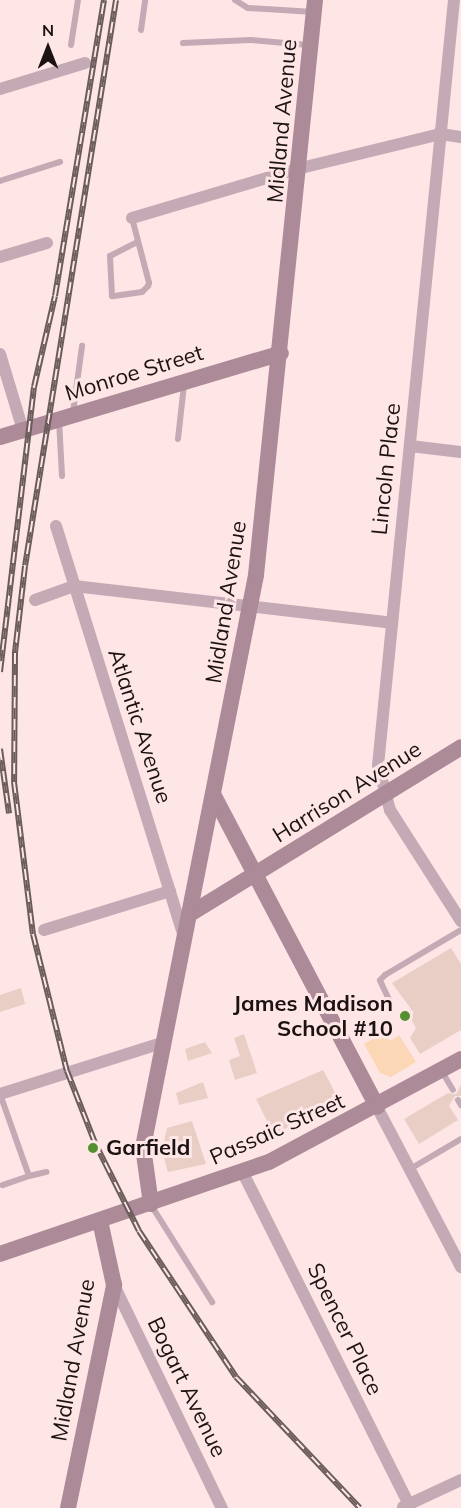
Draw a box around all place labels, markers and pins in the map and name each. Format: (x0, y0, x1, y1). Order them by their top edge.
place label: James Madison School #10 (233, 990, 393, 1042)
marker: James Madison School #10 (398, 1009, 412, 1023)
place label: Garfield (106, 1135, 190, 1161)
marker: Garfield (84, 1139, 102, 1157)

